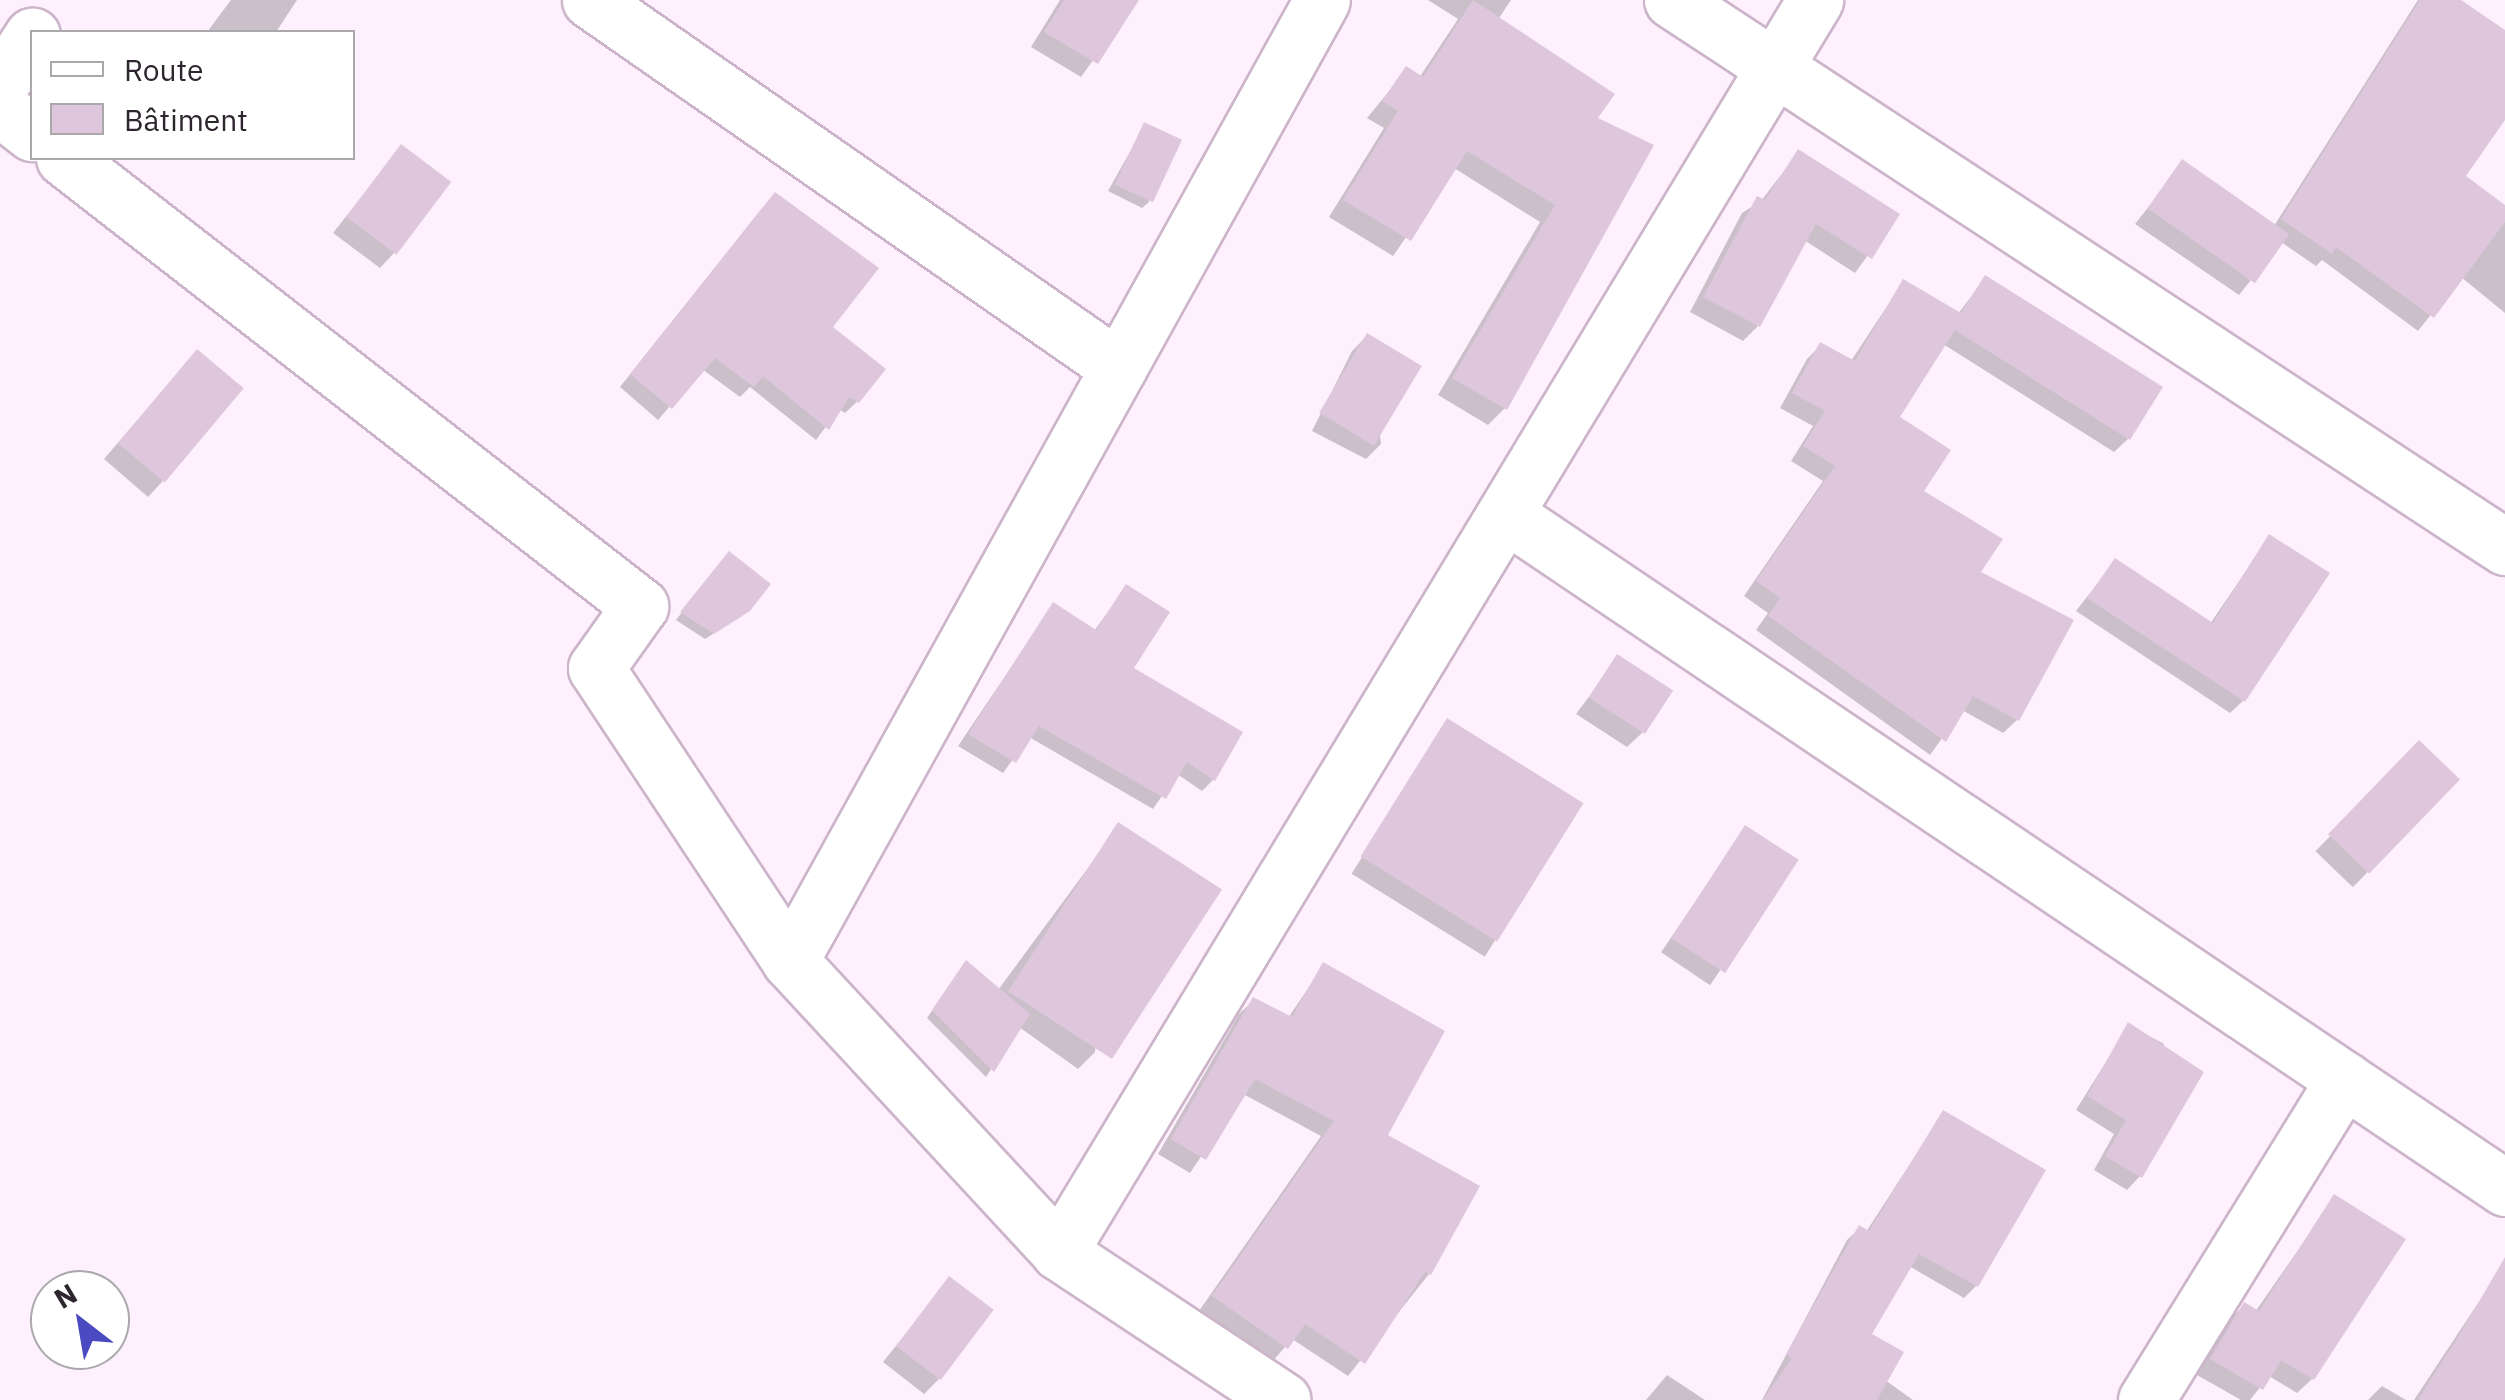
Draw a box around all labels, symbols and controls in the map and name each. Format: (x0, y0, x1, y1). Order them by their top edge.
legend (30, 30, 355, 160)
text: Route (124, 50, 203, 89)
text: Bâtiment (124, 100, 248, 139)
north arrow (30, 1270, 130, 1370)
text: N (47, 1274, 84, 1317)

